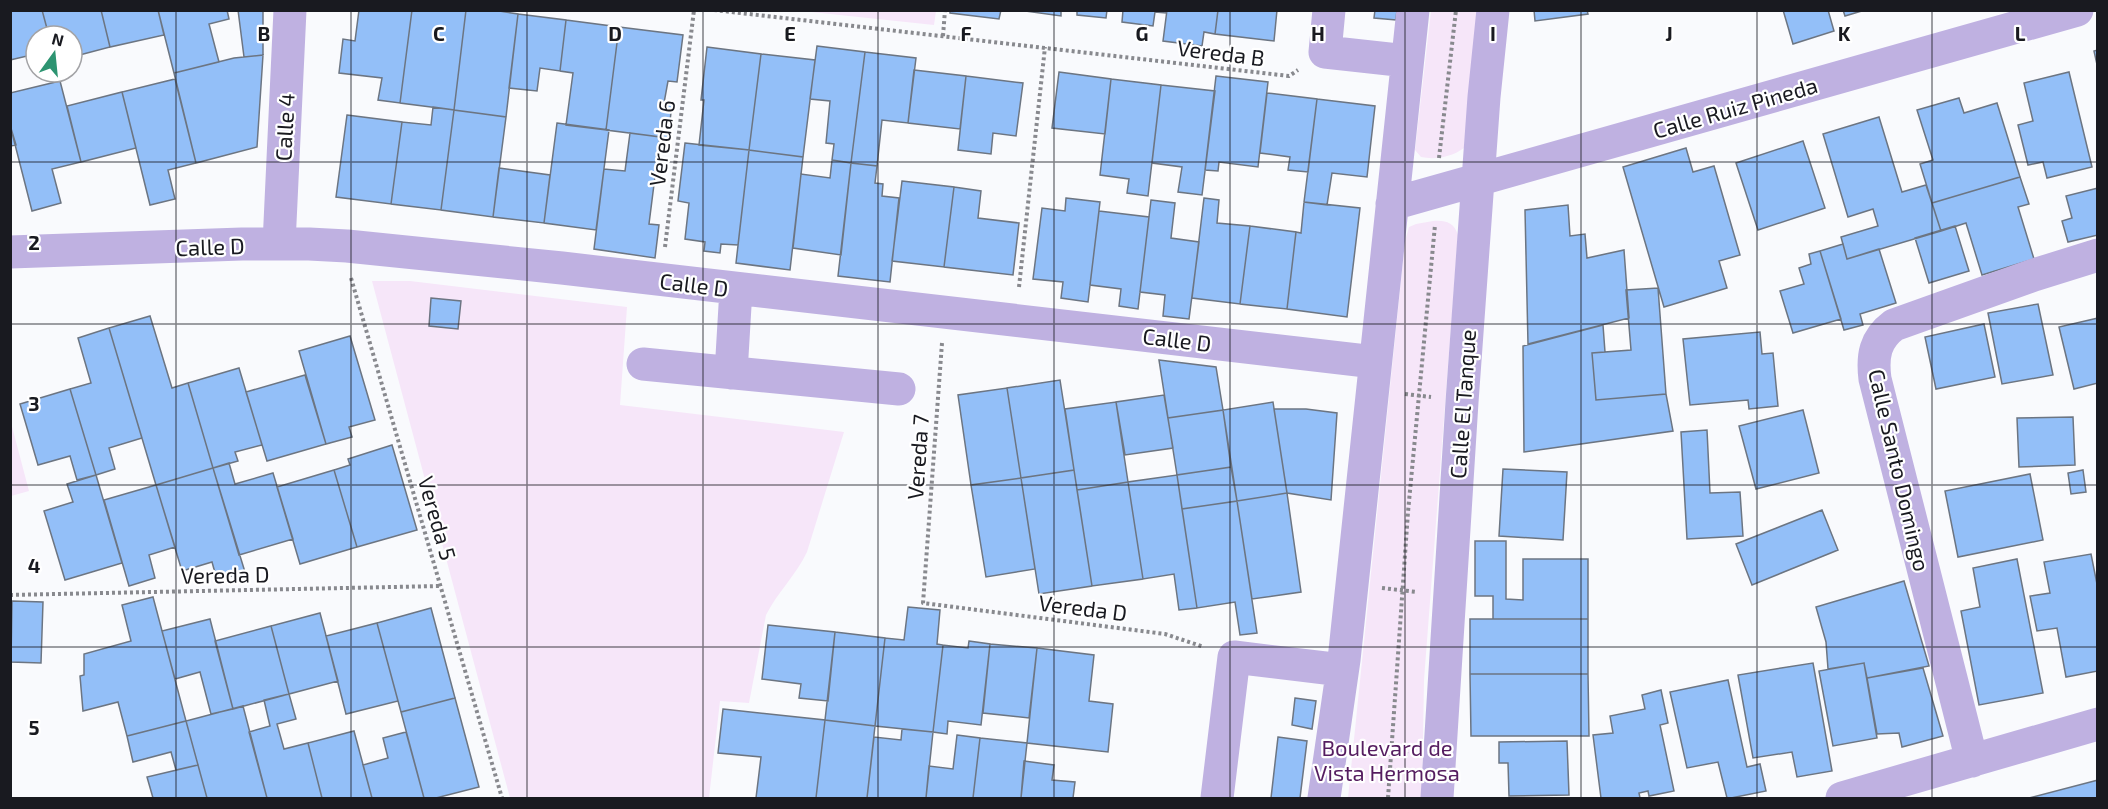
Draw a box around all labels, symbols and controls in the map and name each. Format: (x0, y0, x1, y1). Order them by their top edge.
text: B (258, 21, 270, 45)
text: C (433, 21, 445, 45)
text: D (608, 21, 622, 45)
text: E (784, 21, 796, 45)
text: F (960, 21, 972, 45)
text: G (1136, 21, 1148, 45)
text: H (1311, 21, 1325, 45)
text: I (1490, 21, 1496, 45)
text: J (1665, 21, 1673, 45)
text: K (1838, 21, 1851, 45)
text: L (2015, 21, 2026, 45)
north arrow (24, 24, 84, 84)
text: N (50, 28, 66, 50)
street label: Vereda B (1176, 34, 1266, 70)
street label: Calle Ruiz Pineda (1650, 71, 1820, 143)
street label: Calle 4 (269, 92, 299, 162)
street label: Vereda 6 (643, 98, 679, 188)
text: 2 (28, 230, 40, 254)
street label: Calle D (175, 232, 245, 260)
street label: Calle D (658, 267, 730, 301)
street label: Calle D (1141, 322, 1213, 356)
street label: Calle El Tanque (1444, 328, 1480, 480)
street label: Calle Santo Domingo (1864, 366, 1936, 574)
text: 3 (28, 391, 40, 415)
street label: Vereda 7 (901, 413, 933, 501)
street label: Vereda 5 (414, 473, 462, 563)
text: 4 (28, 553, 41, 577)
street label: Vereda D (180, 560, 270, 588)
street label: Vereda D (1037, 589, 1129, 625)
text: 5 (28, 715, 40, 739)
park label: Boulevard de Vista Hermosa (1314, 734, 1460, 785)

